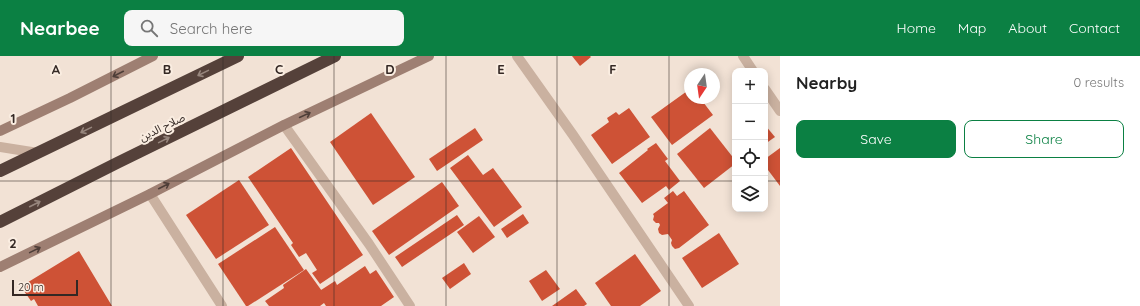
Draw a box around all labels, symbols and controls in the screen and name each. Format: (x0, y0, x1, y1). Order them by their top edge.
search box (124, 10, 404, 46)
text: Nearbee (20, 16, 100, 40)
icon: search (138, 17, 160, 39)
text: Search here (170, 19, 253, 38)
text: Home (897, 19, 936, 37)
text: Map (958, 19, 986, 37)
text: About (1008, 19, 1047, 37)
text: Contact (1069, 19, 1120, 37)
text: A (52, 61, 61, 77)
text: B (163, 61, 171, 77)
text: C (275, 61, 283, 77)
text: D (385, 61, 395, 77)
text: E (497, 61, 505, 77)
text: F (609, 61, 617, 77)
north arrow (684, 68, 720, 104)
map controls (732, 68, 768, 212)
button: + (732, 68, 768, 104)
one-way arrow (112, 70, 124, 78)
one-way arrow (197, 70, 209, 77)
text: Nearby (796, 72, 857, 93)
text: 0 results (1073, 74, 1124, 90)
button: − (732, 104, 768, 140)
text: 1 (10, 110, 16, 126)
street label: صلاح الدين (137, 110, 188, 145)
one-way arrow (299, 111, 311, 118)
button: Save (796, 120, 956, 158)
button: Share (964, 120, 1124, 158)
one-way arrow (80, 127, 92, 134)
one-way arrow (157, 136, 169, 143)
button: locate (732, 140, 768, 176)
button: layers (732, 176, 768, 212)
one-way arrow (158, 182, 170, 190)
one-way arrow (29, 200, 41, 207)
text: 2 (9, 235, 17, 251)
one-way arrow (29, 246, 41, 253)
scale bar (12, 278, 78, 297)
text: 20 m (18, 280, 44, 294)

